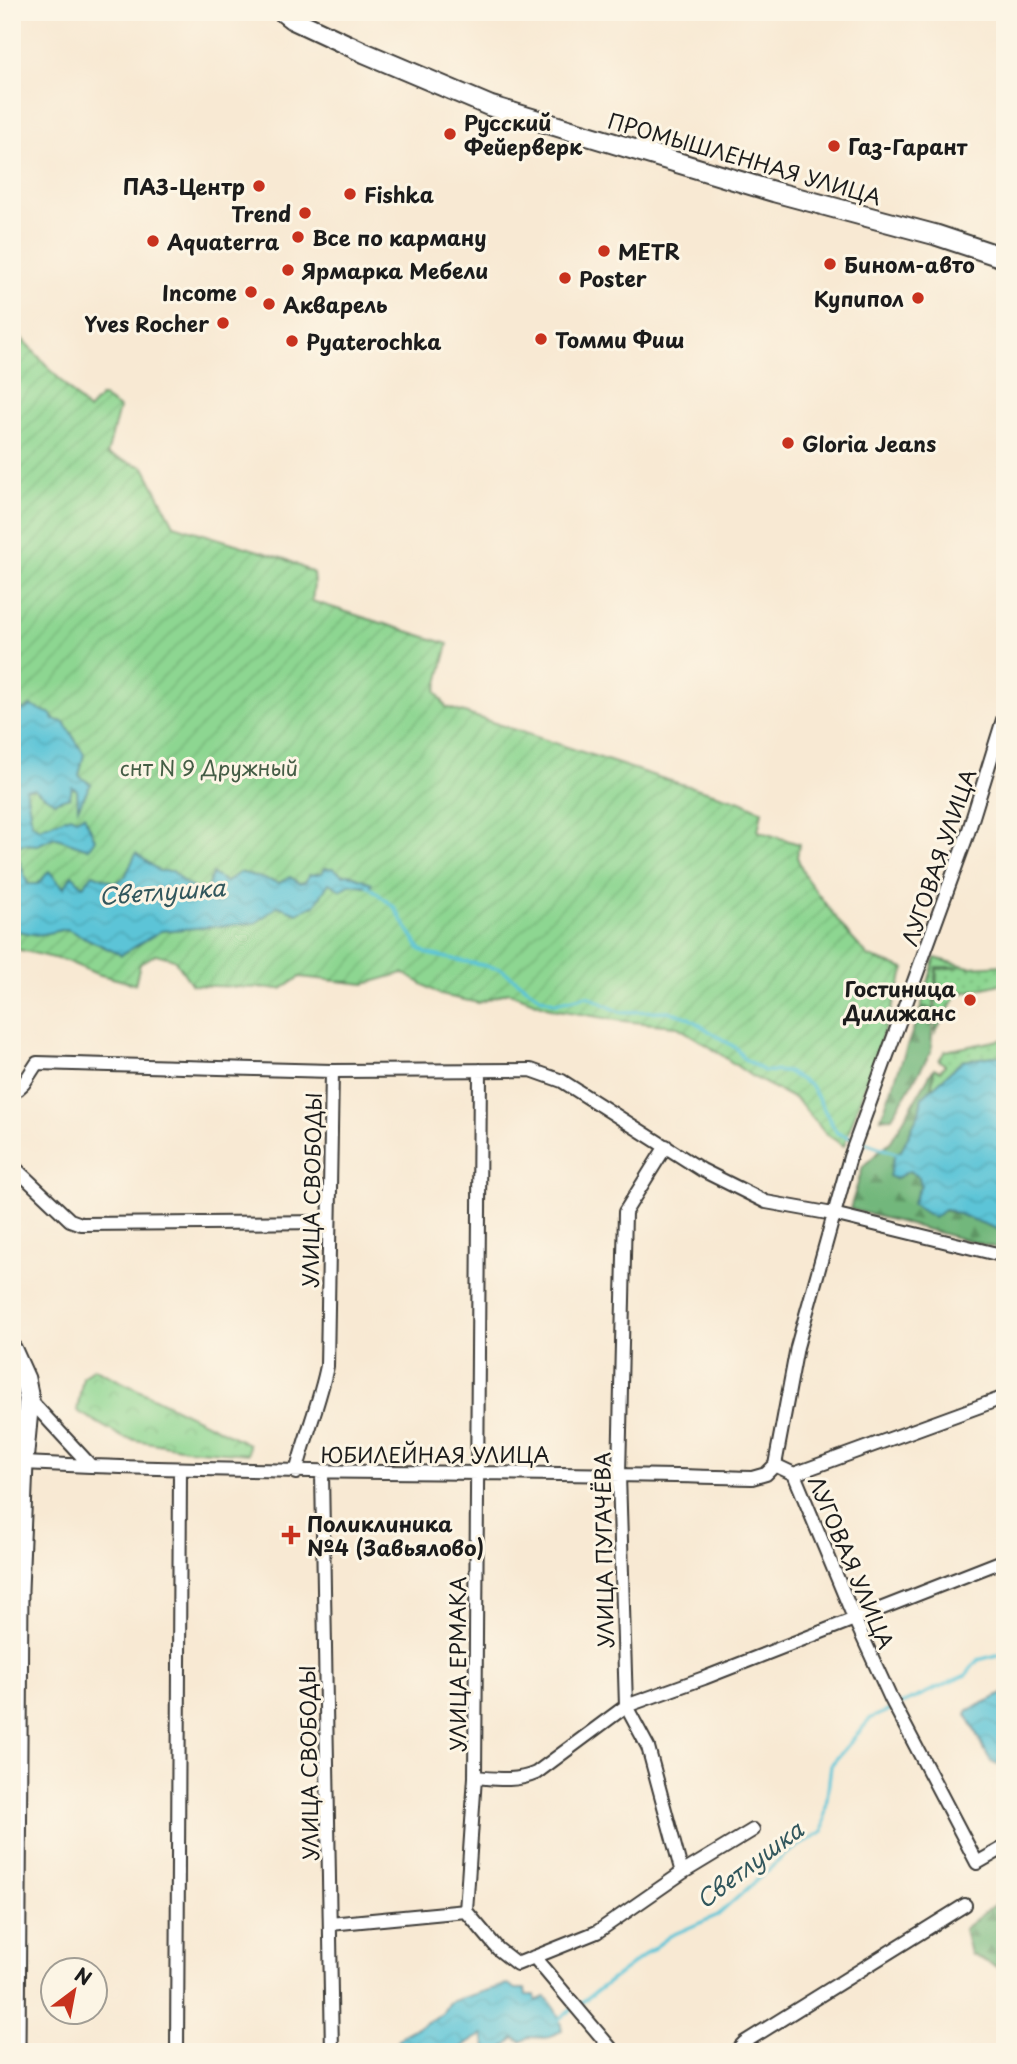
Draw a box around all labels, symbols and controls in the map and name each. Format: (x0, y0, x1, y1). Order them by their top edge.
street label: ПРОМЫШЛЕННАЯ УЛИЦА (605, 104, 885, 212)
place label: Русский Фейерверк (464, 106, 583, 162)
marker: Русский Фейерверк (442, 126, 458, 142)
place label: Газ-Гарант (848, 130, 968, 162)
marker: Газ-Гарант (826, 138, 842, 154)
place label: ПАЗ-Центр (123, 170, 245, 202)
marker: ПАЗ-Центр (251, 178, 267, 194)
place label: Fishka (364, 178, 434, 210)
marker: Fishka (342, 186, 358, 202)
place label: Trend (231, 197, 291, 229)
marker: Trend (297, 205, 313, 221)
place label: Все по карману (312, 221, 487, 253)
place label: Aquaterra (166, 225, 280, 257)
marker: Все по карману (290, 229, 306, 245)
marker: Aquaterra (145, 233, 161, 249)
place label: METR (618, 235, 680, 267)
marker: METR (596, 243, 612, 259)
place label: Бином-авто (844, 248, 975, 280)
place label: Ярмарка Мебели (301, 254, 488, 286)
marker: Бином-авто (822, 256, 838, 272)
marker: Ярмарка Мебели (280, 262, 296, 278)
place label: Poster (579, 262, 647, 294)
marker: Poster (557, 270, 573, 286)
place label: Income (162, 276, 237, 308)
place label: Купипол (814, 282, 904, 314)
marker: Income (243, 284, 259, 300)
place label: Акварель (283, 288, 388, 320)
marker: Купипол (910, 290, 926, 306)
marker: Акварель (261, 296, 277, 312)
place label: Yves Rocher (84, 307, 209, 339)
marker: Yves Rocher (215, 315, 231, 331)
place label: Томми Фиш (555, 323, 684, 355)
place label: Pyaterochka (306, 325, 441, 357)
marker: Томми Фиш (533, 331, 549, 347)
marker: Pyaterochka (284, 333, 300, 349)
place label: Gloria Jeans (802, 427, 936, 459)
marker: Gloria Jeans (780, 435, 796, 451)
park label: снт N 9 Дружный (120, 751, 298, 783)
street label: ЛУГОВАЯ УЛИЦА (893, 764, 983, 950)
water label: Светлушка (98, 869, 227, 913)
place label: Гостиница Дилижанс (843, 972, 956, 1028)
marker: Гостиница Дилижанс (962, 992, 978, 1008)
street label: УЛИЦА СВОБОДЫ (293, 1092, 329, 1288)
street label: ЮБИЛЕЙНАЯ УЛИЦА (321, 1438, 549, 1470)
street label: УЛИЦА ПУГАЧЁВА (585, 1452, 621, 1648)
street label: ЛУГОВАЯ УЛИЦА (801, 1470, 903, 1654)
place label: Поликлиника №4 (Завьялово) (307, 1507, 484, 1563)
marker: Поликлиника №4 (Завьялово) (281, 1525, 301, 1545)
street label: УЛИЦА ЕРМАКА (441, 1576, 473, 1752)
street label: УЛИЦА СВОБОДЫ (290, 1665, 326, 1861)
water label: Светлушка (688, 1812, 810, 1916)
north arrow (38, 1955, 108, 2025)
text: N (70, 1960, 97, 1992)

